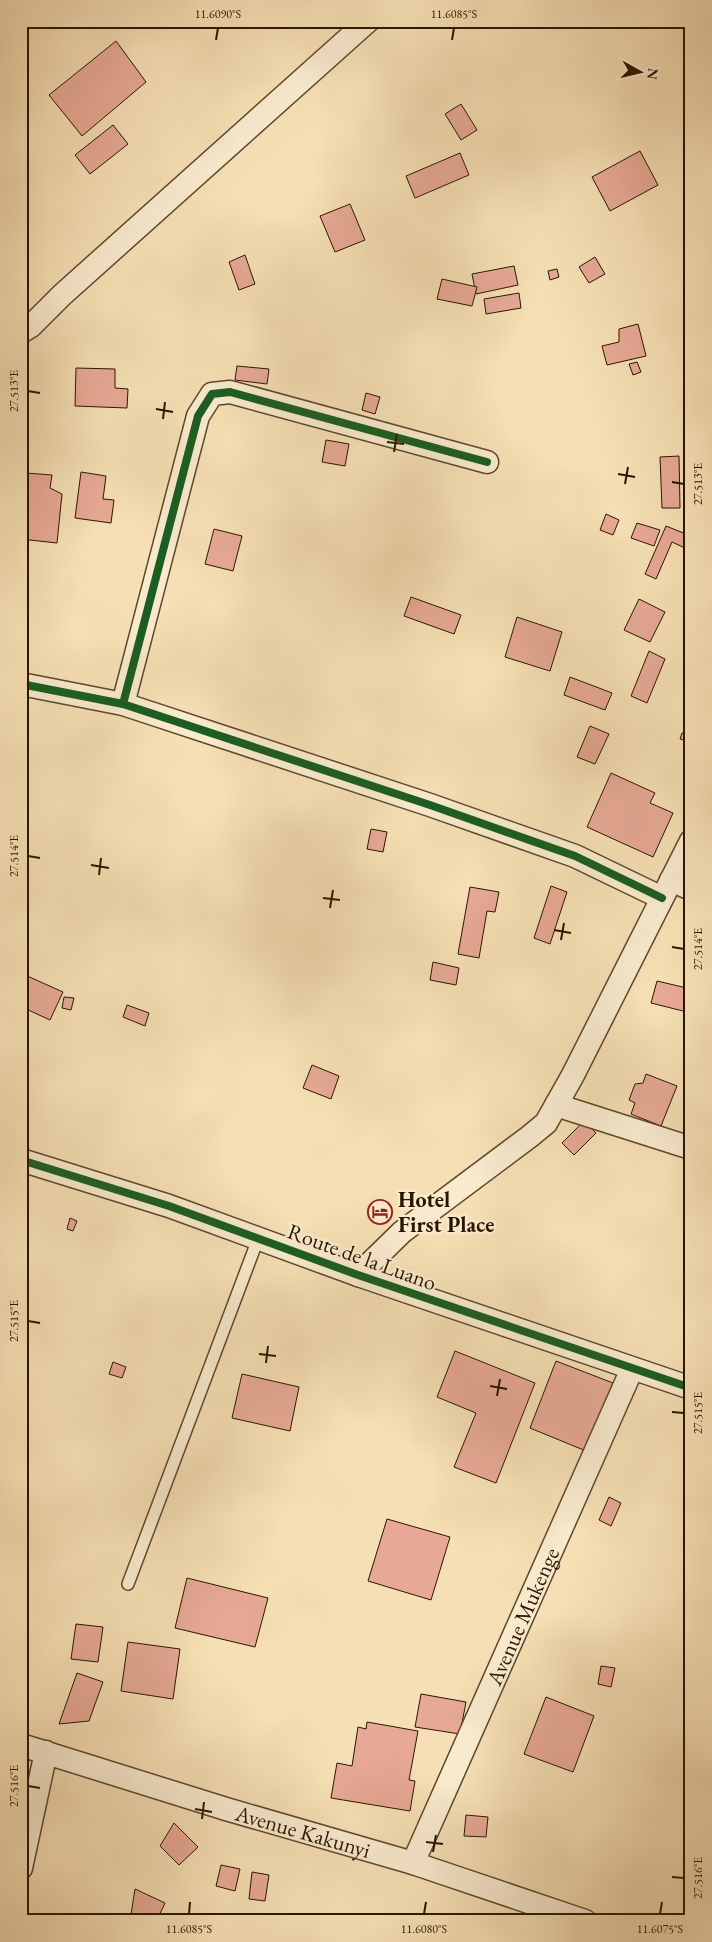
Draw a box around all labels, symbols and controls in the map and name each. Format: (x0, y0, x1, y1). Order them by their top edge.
text: 11.6090°S (195, 6, 242, 22)
text: 11.6085°S (431, 6, 478, 22)
north arrow (614, 48, 664, 98)
text: N (643, 67, 663, 81)
text: 27.513°E (6, 370, 22, 412)
text: 27.513°E (690, 463, 706, 505)
text: 27.514°E (6, 835, 22, 877)
text: 27.514°E (690, 928, 706, 970)
place label: Hotel First Place (398, 1185, 494, 1239)
hotel icon: Hotel First Place (367, 1199, 393, 1225)
street label: Route de la Luano (284, 1217, 441, 1297)
text: 27.515°E (6, 1300, 22, 1342)
text: 27.515°E (690, 1392, 706, 1434)
street label: Avenue Mukenge (479, 1542, 566, 1691)
text: 27.516°E (6, 1765, 22, 1807)
street label: Avenue Kakunyi (231, 1798, 374, 1864)
text: 27.516°E (690, 1857, 706, 1899)
text: 11.6085°S (166, 1921, 213, 1937)
text: 11.6080°S (401, 1921, 448, 1937)
text: 11.6075°S (637, 1921, 684, 1937)

